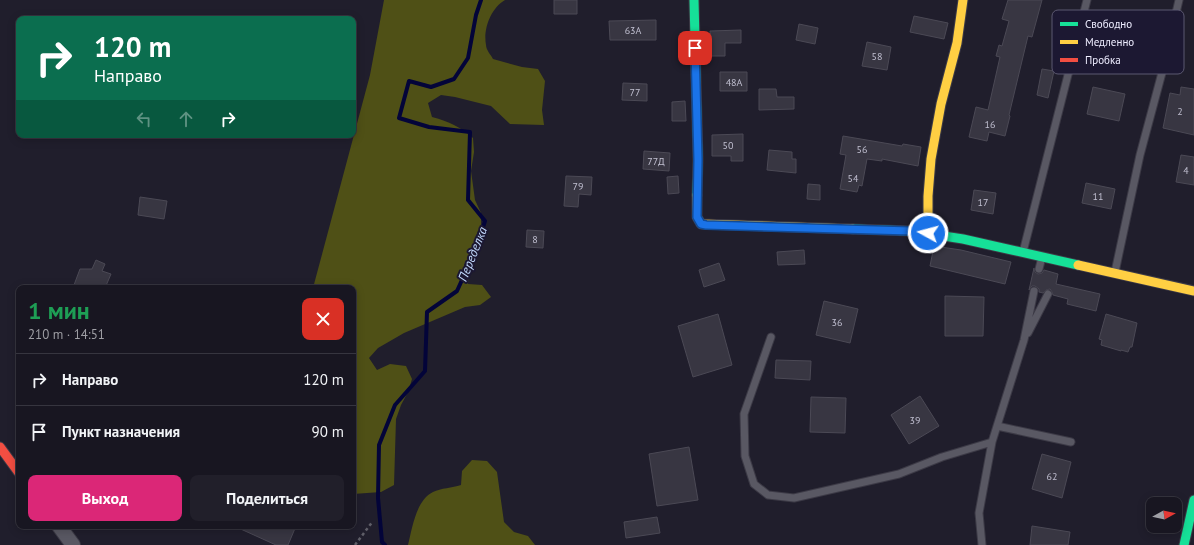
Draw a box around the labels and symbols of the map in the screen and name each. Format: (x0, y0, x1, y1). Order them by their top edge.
legend (1052, 10, 1184, 74)
text: Свободно (1085, 17, 1132, 31)
house number: 63А (625, 24, 642, 37)
pin (678, 31, 712, 65)
text: Медленно (1085, 35, 1134, 49)
house number: 58 (872, 50, 882, 63)
text: Пробка (1085, 53, 1121, 67)
house number: 48А (726, 76, 743, 89)
house number: 77 (630, 86, 640, 99)
house number: 2 (1177, 105, 1183, 118)
house number: 16 (985, 118, 995, 131)
house number: 50 (723, 139, 734, 152)
house number: 56 (857, 143, 867, 156)
house number: 77Д (647, 155, 665, 168)
house number: 4 (1183, 164, 1189, 177)
house number: 54 (848, 172, 859, 185)
house number: 79 (573, 180, 583, 193)
house number: 11 (1093, 190, 1103, 203)
house number: 17 (978, 196, 988, 209)
position arrow (907, 212, 949, 254)
water label: Переделка (454, 224, 491, 284)
house number: 8 (532, 233, 538, 246)
house number: 36 (832, 316, 842, 329)
house number: 39 (910, 414, 920, 427)
house number: 62 (1047, 470, 1057, 483)
north arrow (1146, 497, 1182, 533)

